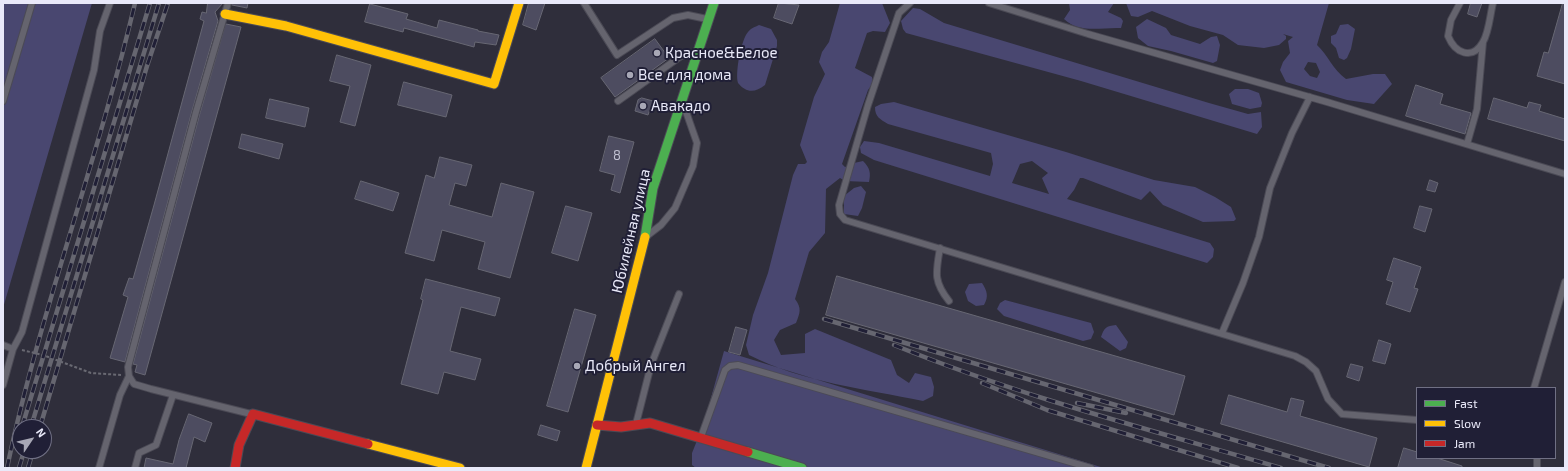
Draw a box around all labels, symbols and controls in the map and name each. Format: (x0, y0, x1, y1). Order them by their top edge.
place label: Красное&Белое (665, 44, 778, 62)
marker: Красное&Белое (652, 48, 662, 58)
place label: Все для дома (638, 66, 732, 84)
marker: Все для дома (625, 70, 635, 80)
place label: Авакадо (651, 97, 711, 115)
marker: Авакадо (638, 101, 648, 111)
house number: 8 (613, 148, 621, 164)
street label: Юбилейная улица (608, 167, 654, 295)
place label: Добрый Ангел (585, 357, 686, 375)
marker: Добрый Ангел (572, 361, 582, 371)
legend (1416, 387, 1556, 459)
text: Fast (1454, 396, 1477, 410)
text: Slow (1454, 416, 1481, 430)
north arrow (12, 419, 52, 459)
text: N (34, 425, 49, 439)
text: Jam (1454, 436, 1475, 450)

